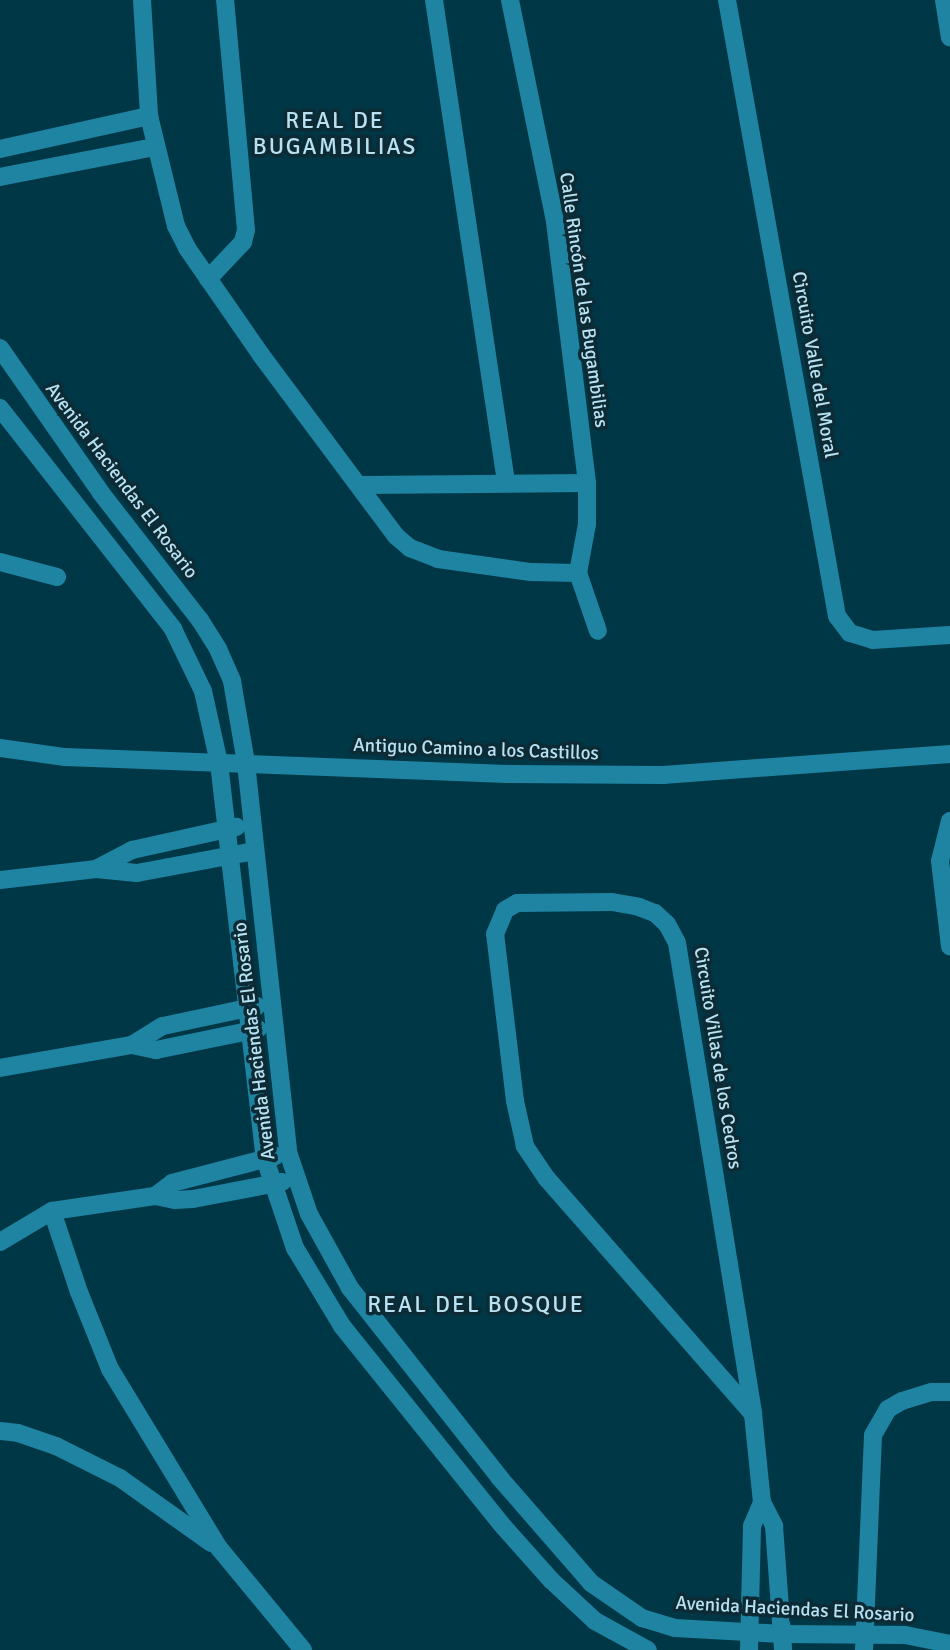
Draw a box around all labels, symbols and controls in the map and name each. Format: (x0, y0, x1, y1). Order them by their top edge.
district label: REAL DE BUGAMBILIAS (254, 107, 416, 161)
street label: Calle Rincón de las Bugambilias (554, 171, 612, 429)
street label: Circuito Valle del Moral (786, 270, 842, 460)
street label: Avenida Haciendas El Rosario (40, 379, 202, 583)
street label: Antiguo Camino a los Castillos (353, 734, 599, 766)
street label: Avenida Haciendas El Rosario (229, 921, 281, 1161)
street label: Circuito Villas de los Cedros (688, 945, 746, 1171)
district label: REAL DEL BOSQUE (369, 1291, 583, 1319)
street label: Avenida Haciendas El Rosario (675, 1592, 915, 1628)

